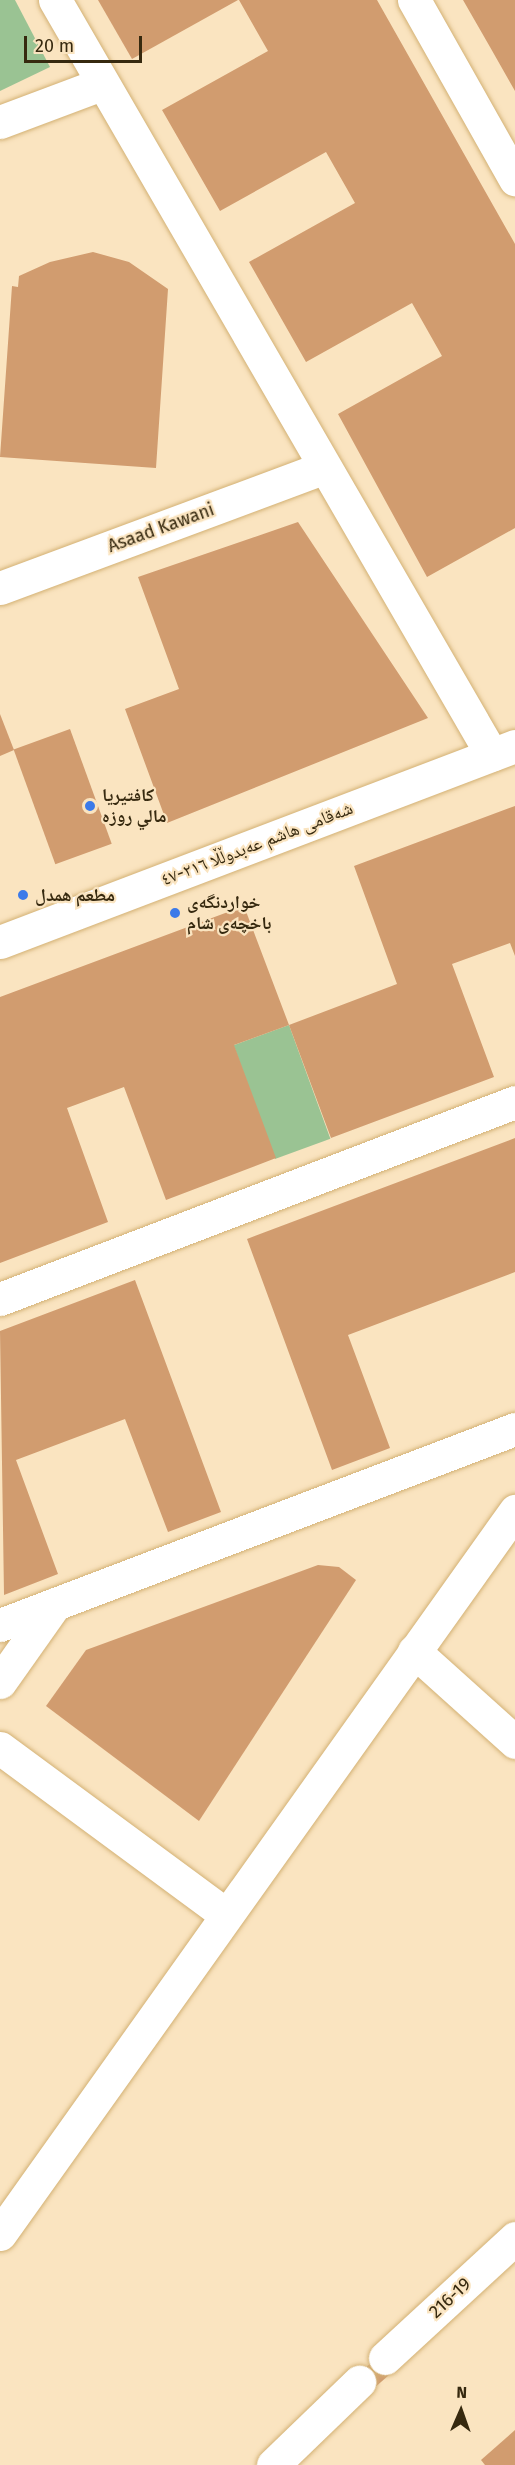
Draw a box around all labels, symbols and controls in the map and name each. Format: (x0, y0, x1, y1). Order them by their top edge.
scale bar (27, 24, 146, 62)
text: 20 m (35, 35, 74, 57)
street label: Asaad Kawani (105, 499, 217, 557)
place label: كافتيريا مالي روزه (102, 785, 166, 828)
street label: شەقامی هاشم عەبدوڵڵا ٢١٦-٤٧ (158, 797, 356, 891)
marker: كافتيريا مالي روزه (83, 799, 97, 813)
place label: مطعم همدل (35, 884, 115, 906)
marker: مطعم همدل (16, 888, 30, 902)
place label: خواردنگەی باخچەی شام (187, 892, 272, 934)
marker: خواردنگەی باخچەی شام (168, 906, 182, 920)
street label: 216-19 (425, 2273, 475, 2323)
north arrow (431, 2381, 491, 2441)
text: N (456, 2383, 467, 2402)

